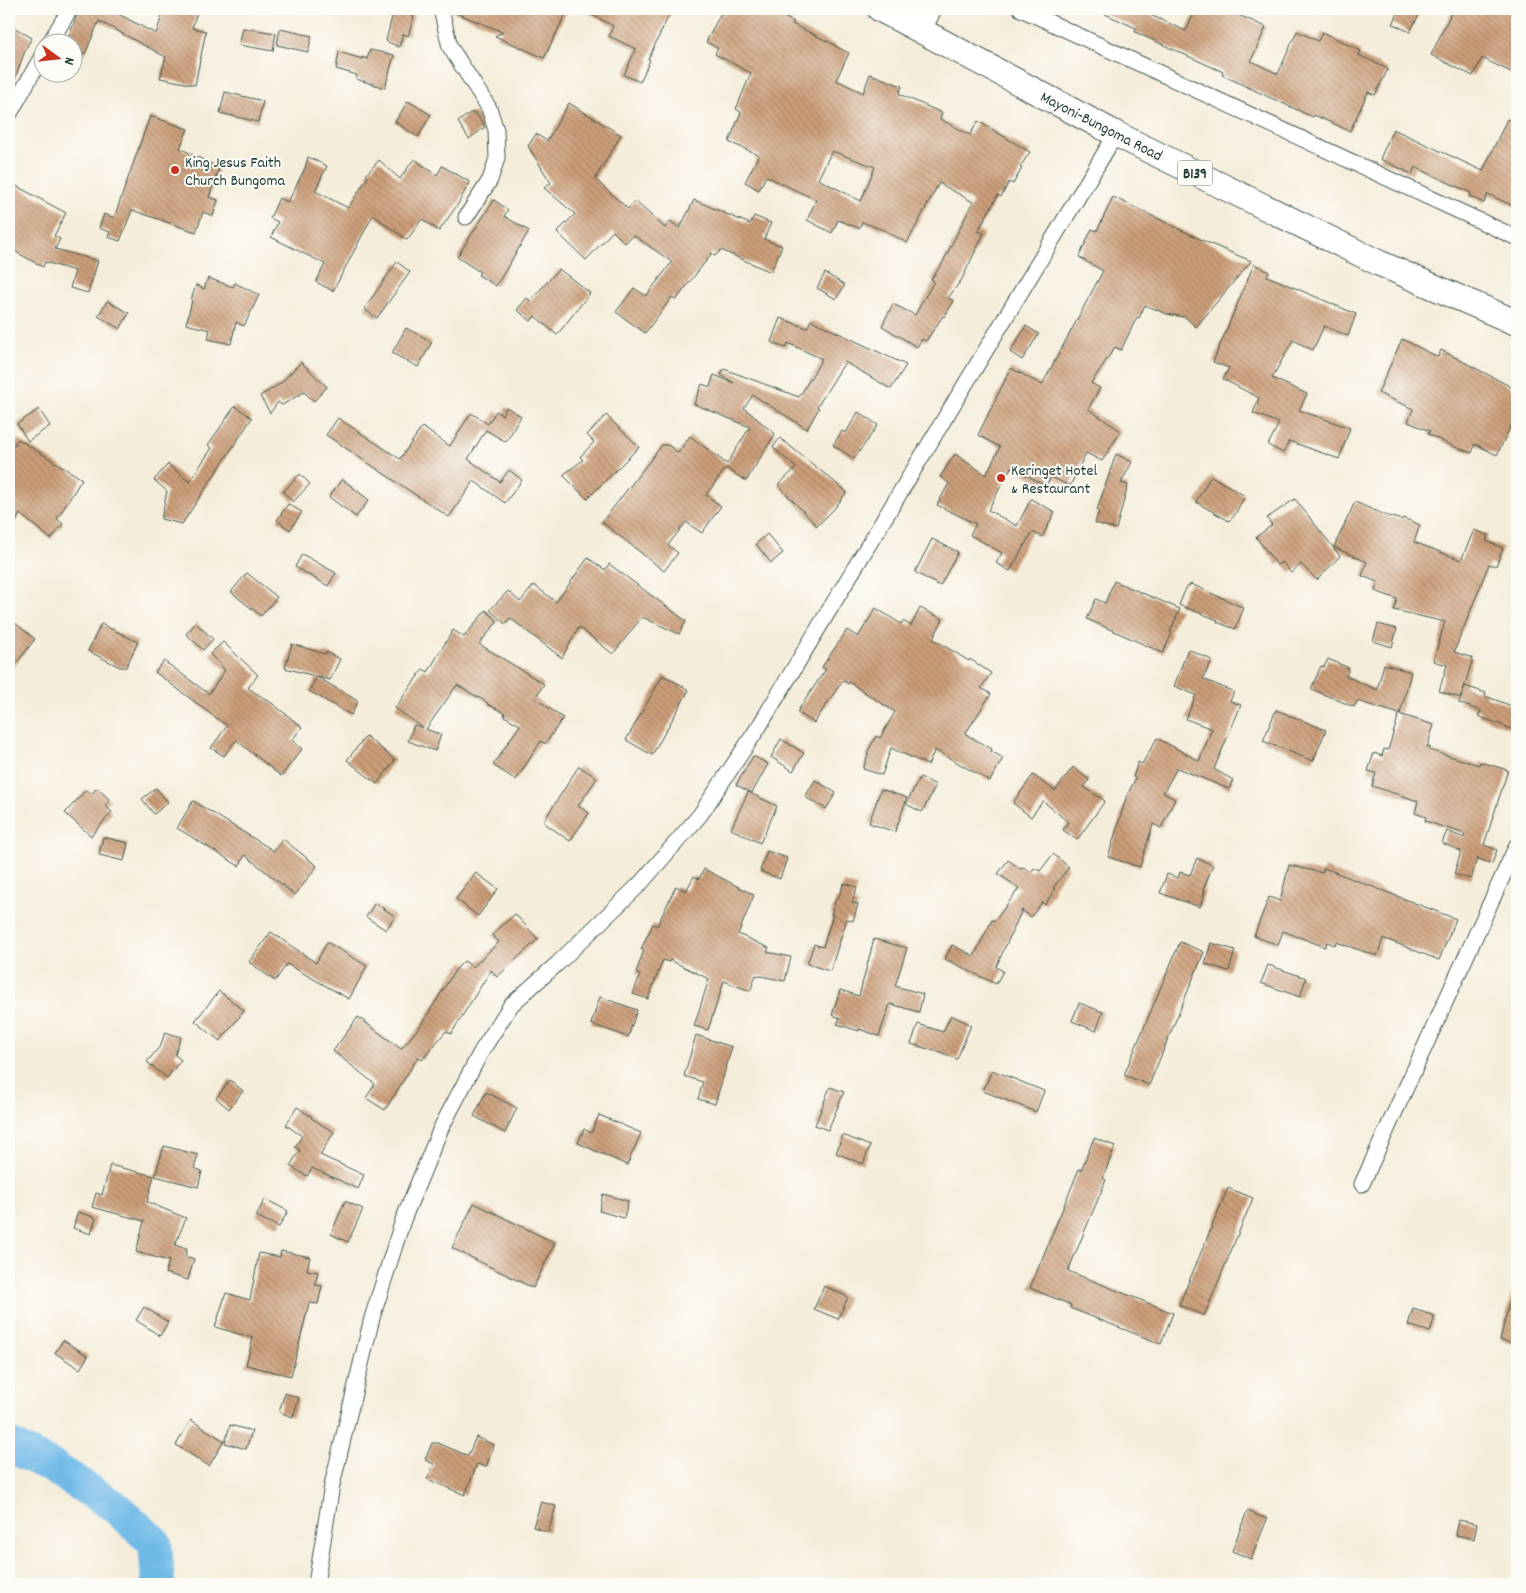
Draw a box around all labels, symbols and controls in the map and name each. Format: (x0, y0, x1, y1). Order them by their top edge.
north arrow (32, 32, 82, 82)
text: N (58, 55, 79, 67)
street label: Mayoni-Bungoma Road (1036, 86, 1166, 168)
place label: King Jesus Faith Church Bungoma (185, 152, 285, 193)
road number: B139 (1178, 160, 1212, 186)
marker: King Jesus Faith Church Bungoma (169, 164, 181, 176)
place label: Keringet Hotel & Restaurant (1011, 460, 1098, 501)
marker: Keringet Hotel & Restaurant (995, 472, 1007, 484)

